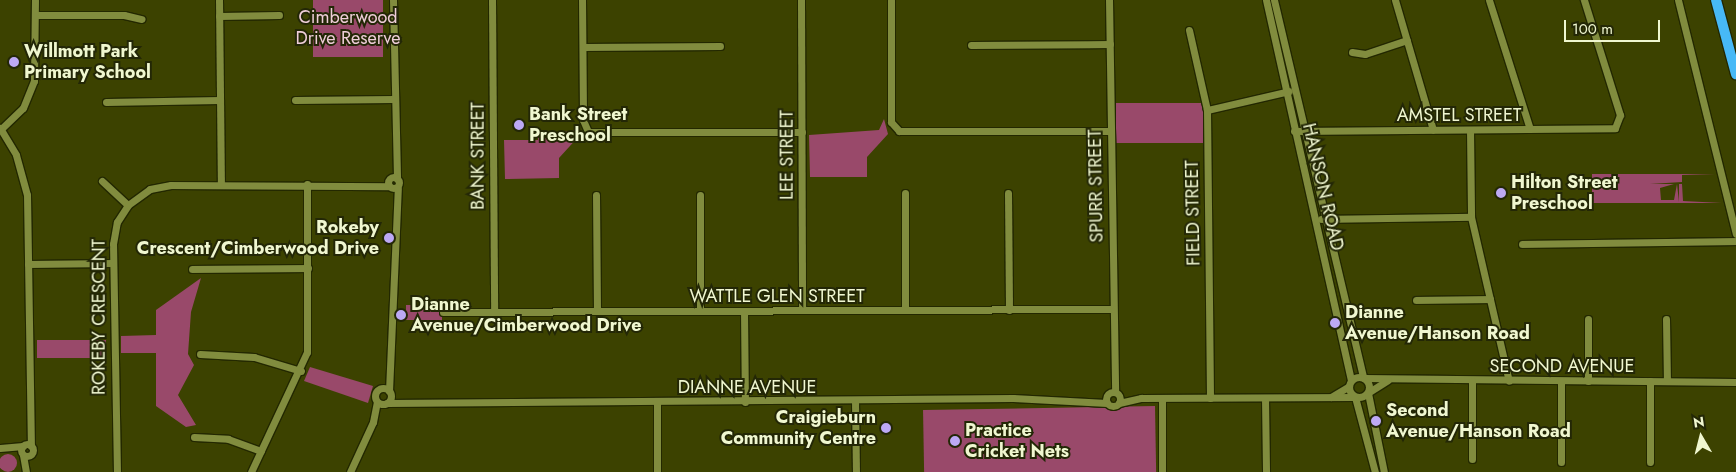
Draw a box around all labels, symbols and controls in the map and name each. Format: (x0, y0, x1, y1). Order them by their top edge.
park label: Cimberwood Drive Reserve (296, 7, 400, 50)
scale bar (1566, 10, 1662, 42)
text: 100 m (1572, 18, 1613, 40)
place label: Willmott Park Primary School (24, 41, 151, 84)
marker: Willmott Park Primary School (8, 56, 20, 68)
street label: BANK STREET (467, 102, 489, 210)
place label: Bank Street Preschool (529, 104, 627, 146)
street label: AMSTEL STREET (1397, 104, 1521, 126)
street label: LEE STREET (776, 110, 798, 200)
marker: Bank Street Preschool (513, 119, 525, 131)
street label: HANSON ROAD (1298, 121, 1348, 253)
street label: SPURR STREET (1084, 129, 1108, 243)
street label: FIELD STREET (1181, 160, 1205, 266)
place label: Hilton Street Preschool (1511, 172, 1618, 214)
marker: Hilton Street Preschool (1495, 187, 1507, 199)
place label: Rokeby Crescent/Cimberwood Drive (137, 217, 379, 260)
marker: Rokeby Crescent/Cimberwood Drive (383, 232, 395, 244)
street label: ROKEBY CRESCENT (88, 239, 110, 395)
street label: WATTLE GLEN STREET (689, 285, 865, 307)
place label: Dianne Avenue/Cimberwood Drive (411, 294, 642, 336)
place label: Dianne Avenue/Hanson Road (1345, 302, 1530, 344)
marker: Dianne Avenue/Cimberwood Drive (395, 309, 407, 321)
marker: Dianne Avenue/Hanson Road (1329, 317, 1341, 329)
street label: SECOND AVENUE (1490, 355, 1634, 377)
street label: DIANNE AVENUE (678, 376, 816, 398)
place label: Second Avenue/Hanson Road (1386, 400, 1571, 442)
place label: Craigieburn Community Centre (721, 407, 876, 449)
text: N (1692, 411, 1706, 433)
north arrow (1676, 412, 1726, 462)
marker: Second Avenue/Hanson Road (1370, 415, 1382, 427)
place label: Practice Cricket Nets (965, 420, 1069, 462)
marker: Craigieburn Community Centre (880, 422, 892, 434)
marker: Practice Cricket Nets (949, 435, 961, 447)

